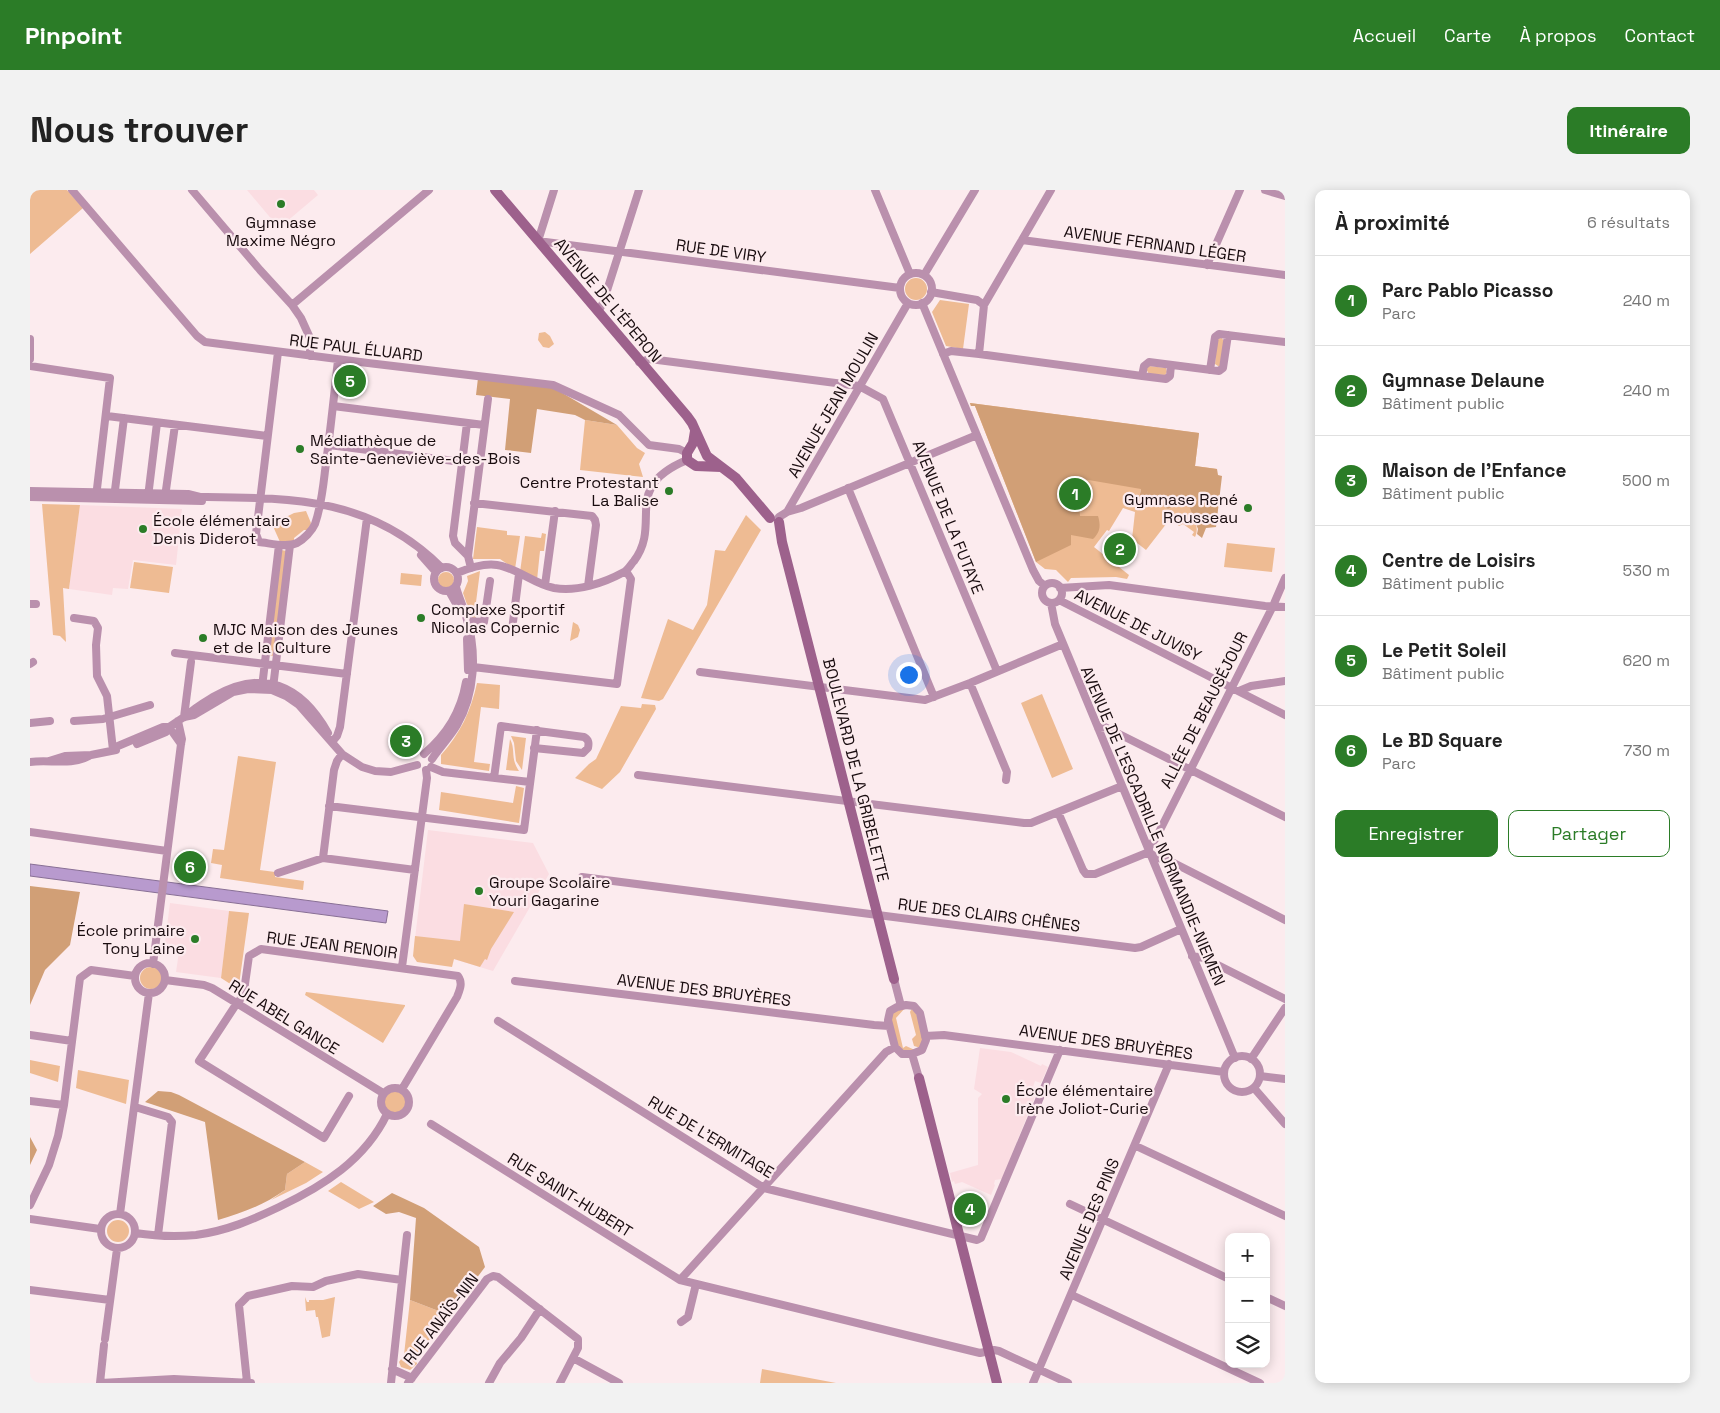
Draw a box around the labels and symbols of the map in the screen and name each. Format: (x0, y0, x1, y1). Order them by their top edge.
marker: Gymnase Maxime Négro (275, 198, 287, 210)
place label: Gymnase Maxime Négro (226, 212, 336, 251)
street label: AVENUE FERNAND LÉGER (1063, 221, 1247, 267)
street label: AVENUE DE L'ÉPERON (550, 233, 666, 367)
street label: RUE DE VIRY (675, 234, 768, 268)
street label: RUE PAUL ÉLUARD (288, 329, 424, 367)
street label: AVENUE JEAN MOULIN (783, 329, 883, 481)
pin: 5 (334, 362, 366, 400)
place label: Médiathèque de Sainte-Geneviève-des-Bois (310, 430, 520, 469)
street label: AVENUE DE LA FUTAYE (908, 437, 988, 597)
marker: Médiathèque de Sainte-Geneviève-des-Bois (294, 443, 306, 455)
place label: Centre Protestant La Balise (520, 472, 659, 511)
pin: 1 (1059, 475, 1091, 513)
marker: Centre Protestant La Balise (663, 485, 675, 497)
place label: Gymnase René Rousseau (1124, 489, 1238, 528)
marker: Gymnase René Rousseau (1242, 502, 1254, 514)
place label: École élémentaire Denis Diderot (153, 510, 290, 549)
marker: École élémentaire Denis Diderot (137, 523, 149, 535)
pin: 2 (1104, 530, 1136, 568)
street label: AVENUE DE JUVISY (1071, 584, 1205, 666)
place label: Complexe Sportif Nicolas Copernic (431, 599, 565, 638)
marker: Complexe Sportif Nicolas Copernic (415, 612, 427, 624)
place label: MJC Maison des Jeunes et de la Culture (213, 619, 398, 658)
street label: ALLÉE DE BEAUSÉJOUR (1155, 628, 1253, 792)
marker: MJC Maison des Jeunes et de la Culture (197, 632, 209, 644)
street label: BOULEVARD DE LA GRIBELETTE (818, 656, 894, 884)
your location (896, 662, 922, 688)
street label: AVENUE DE L'ESCADRILLE NORMANDIE-NIEMEN (1076, 663, 1230, 989)
pin: 3 (390, 722, 422, 760)
pin: 6 (174, 848, 206, 886)
place label: Groupe Scolaire Youri Gagarine (489, 872, 610, 911)
marker: Groupe Scolaire Youri Gagarine (473, 885, 485, 897)
street label: RUE DES CLAIRS CHÊNES (897, 893, 1082, 937)
place label: École primaire Tony Laine (77, 920, 185, 959)
street label: RUE JEAN RENOIR (265, 927, 399, 963)
marker: École primaire Tony Laine (189, 933, 201, 945)
street label: AVENUE DES BRUYÈRES (616, 969, 792, 1011)
street label: RUE ABEL GANCE (225, 975, 343, 1059)
street label: AVENUE DES BRUYÈRES (1018, 1019, 1194, 1065)
place label: École élémentaire Irène Joliot-Curie (1016, 1080, 1153, 1119)
street label: RUE DE L'ERMITAGE (644, 1091, 778, 1183)
marker: École élémentaire Irène Joliot-Curie (1000, 1093, 1012, 1105)
street label: RUE SAINT-HUBERT (504, 1148, 636, 1242)
street label: AVENUE DES PINS (1054, 1155, 1124, 1283)
pin: 4 (954, 1190, 986, 1228)
street label: RUE ANAÏS-NIN (399, 1269, 483, 1369)

